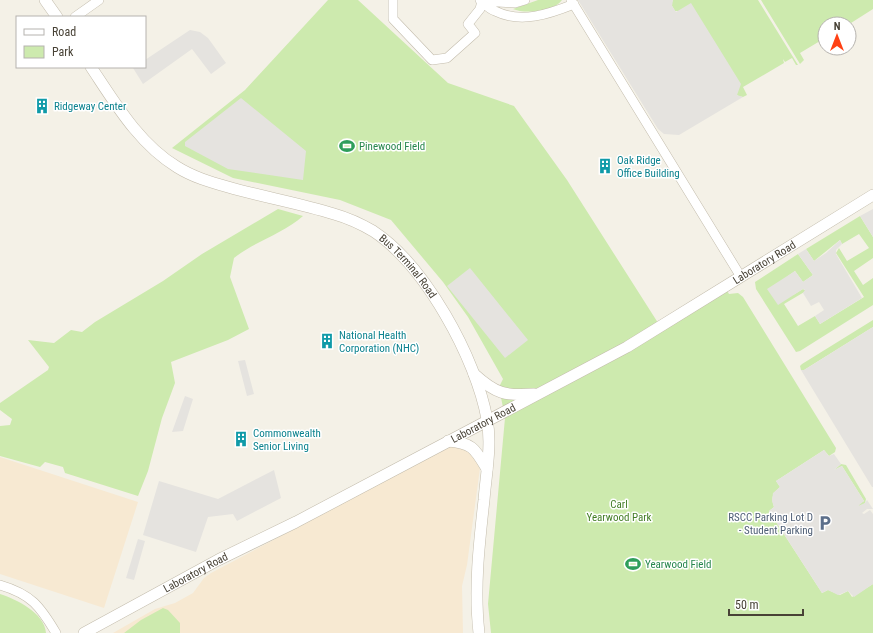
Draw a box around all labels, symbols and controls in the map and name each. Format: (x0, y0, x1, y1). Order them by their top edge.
legend (16, 16, 146, 68)
north arrow (817, 16, 857, 56)
text: N (834, 20, 841, 33)
text: Road (52, 25, 76, 39)
text: Park (52, 45, 74, 59)
building icon: Ridgeway Center (33, 97, 51, 115)
place label: Ridgeway Center (54, 100, 127, 113)
sports icon: Pinewood Field (338, 137, 356, 155)
place label: Pinewood Field (359, 140, 425, 153)
place label: Oak Ridge Office Building (617, 154, 680, 180)
building icon: Oak Ridge Office Building (596, 157, 614, 175)
street label: Bus Terminal Road (377, 231, 440, 300)
street label: Laboratory Road (730, 238, 798, 287)
place label: National Health Corporation (NHC) (339, 329, 419, 355)
building icon: National Health Corporation (NHC) (318, 332, 336, 350)
street label: Laboratory Road (449, 401, 518, 445)
place label: Commonwealth Senior Living (253, 427, 321, 453)
building icon: Commonwealth Senior Living (232, 430, 250, 448)
park label: Carl Yearwood Park (586, 498, 652, 524)
place label: RSCC Parking Lot D - Student Parking (728, 511, 813, 537)
parking icon: RSCC Parking Lot D - Student Parking (816, 514, 834, 532)
street label: Laboratory Road (161, 550, 230, 595)
sports icon: Yearwood Field (624, 555, 642, 573)
place label: Yearwood Field (645, 558, 711, 571)
scale bar (729, 591, 803, 617)
text: 50 m (735, 598, 759, 612)

